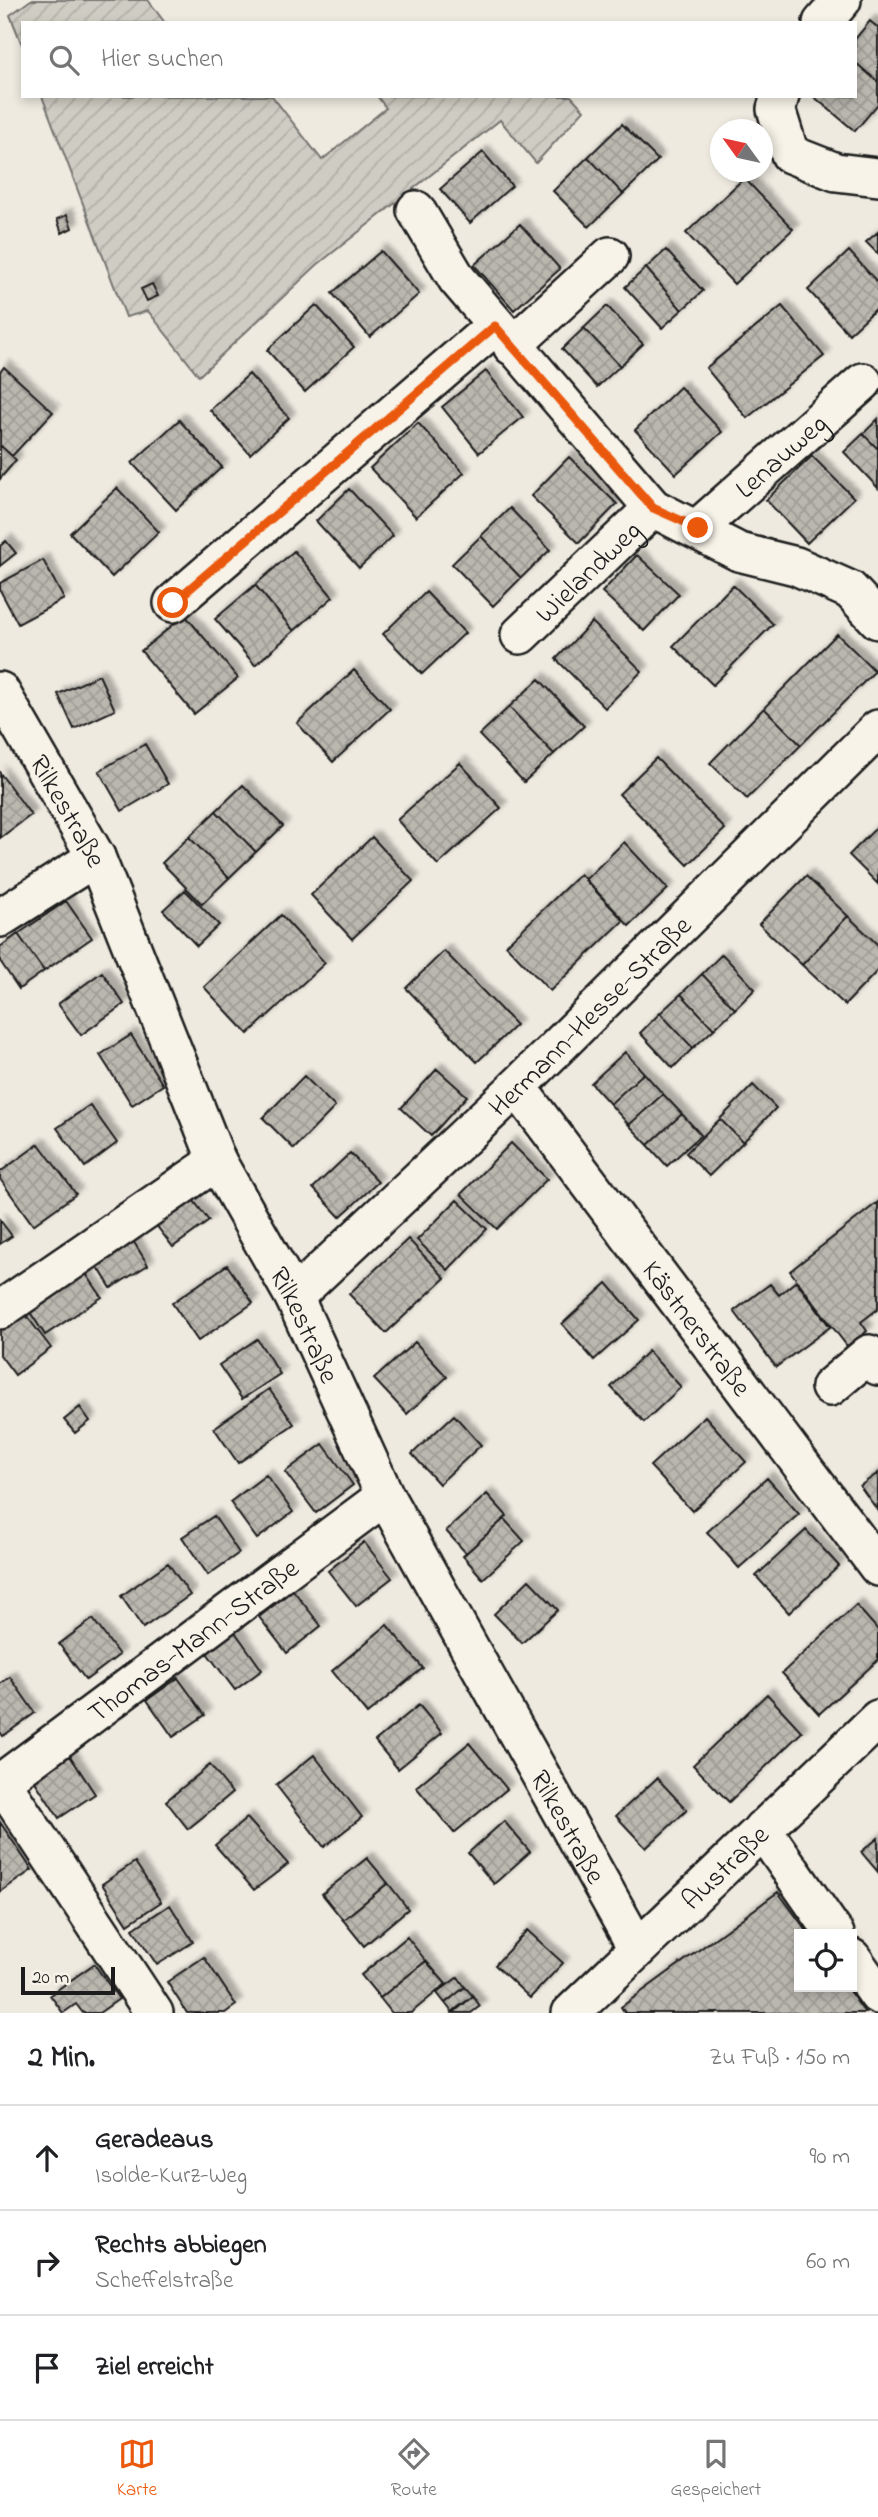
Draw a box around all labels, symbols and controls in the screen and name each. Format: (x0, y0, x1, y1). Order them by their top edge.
search box (21, 21, 857, 98)
icon: search (45, 41, 83, 79)
text: Hier suchen (101, 41, 223, 79)
north arrow (710, 119, 773, 182)
street label: Lenauweg (727, 405, 838, 510)
street label: Wielandweg (527, 512, 652, 634)
route end (682, 512, 713, 543)
route start (157, 587, 188, 618)
street label: Rilkestraße (17, 748, 115, 874)
street label: Hermann-Hesse-Straße (481, 907, 703, 1128)
street label: Kästnerstraße (630, 1253, 760, 1407)
street label: Rilkestraße (257, 1260, 348, 1391)
street label: Thomas-Mann-Straße (80, 1550, 309, 1735)
street label: Rilkestraße (518, 1763, 614, 1893)
street label: Austraße (673, 1816, 780, 1921)
map controls (794, 1929, 857, 1992)
button: locate (794, 1929, 857, 1992)
scale bar (21, 1964, 116, 1996)
text: 20 m (32, 1965, 69, 1992)
text: 2 Min. (28, 2037, 95, 2081)
text: Zu Fuß · 150 m (709, 2042, 850, 2075)
text: Geradeaus (95, 2122, 213, 2160)
icon: ahead (28, 2139, 66, 2177)
text: 90 m (810, 2141, 850, 2174)
text: Isolde-Kurz-Weg (95, 2160, 247, 2193)
text: Rechts abbiegen (95, 2227, 267, 2265)
icon: right (28, 2244, 66, 2282)
text: 60 m (806, 2246, 850, 2279)
text: Scheffelstraße (95, 2265, 233, 2298)
icon: arrive (28, 2349, 66, 2387)
text: Ziel erreicht (95, 2349, 214, 2387)
tab: Karte (117, 2435, 157, 2504)
tab: Route (391, 2435, 437, 2504)
tab: Gespeichert (671, 2435, 761, 2504)

